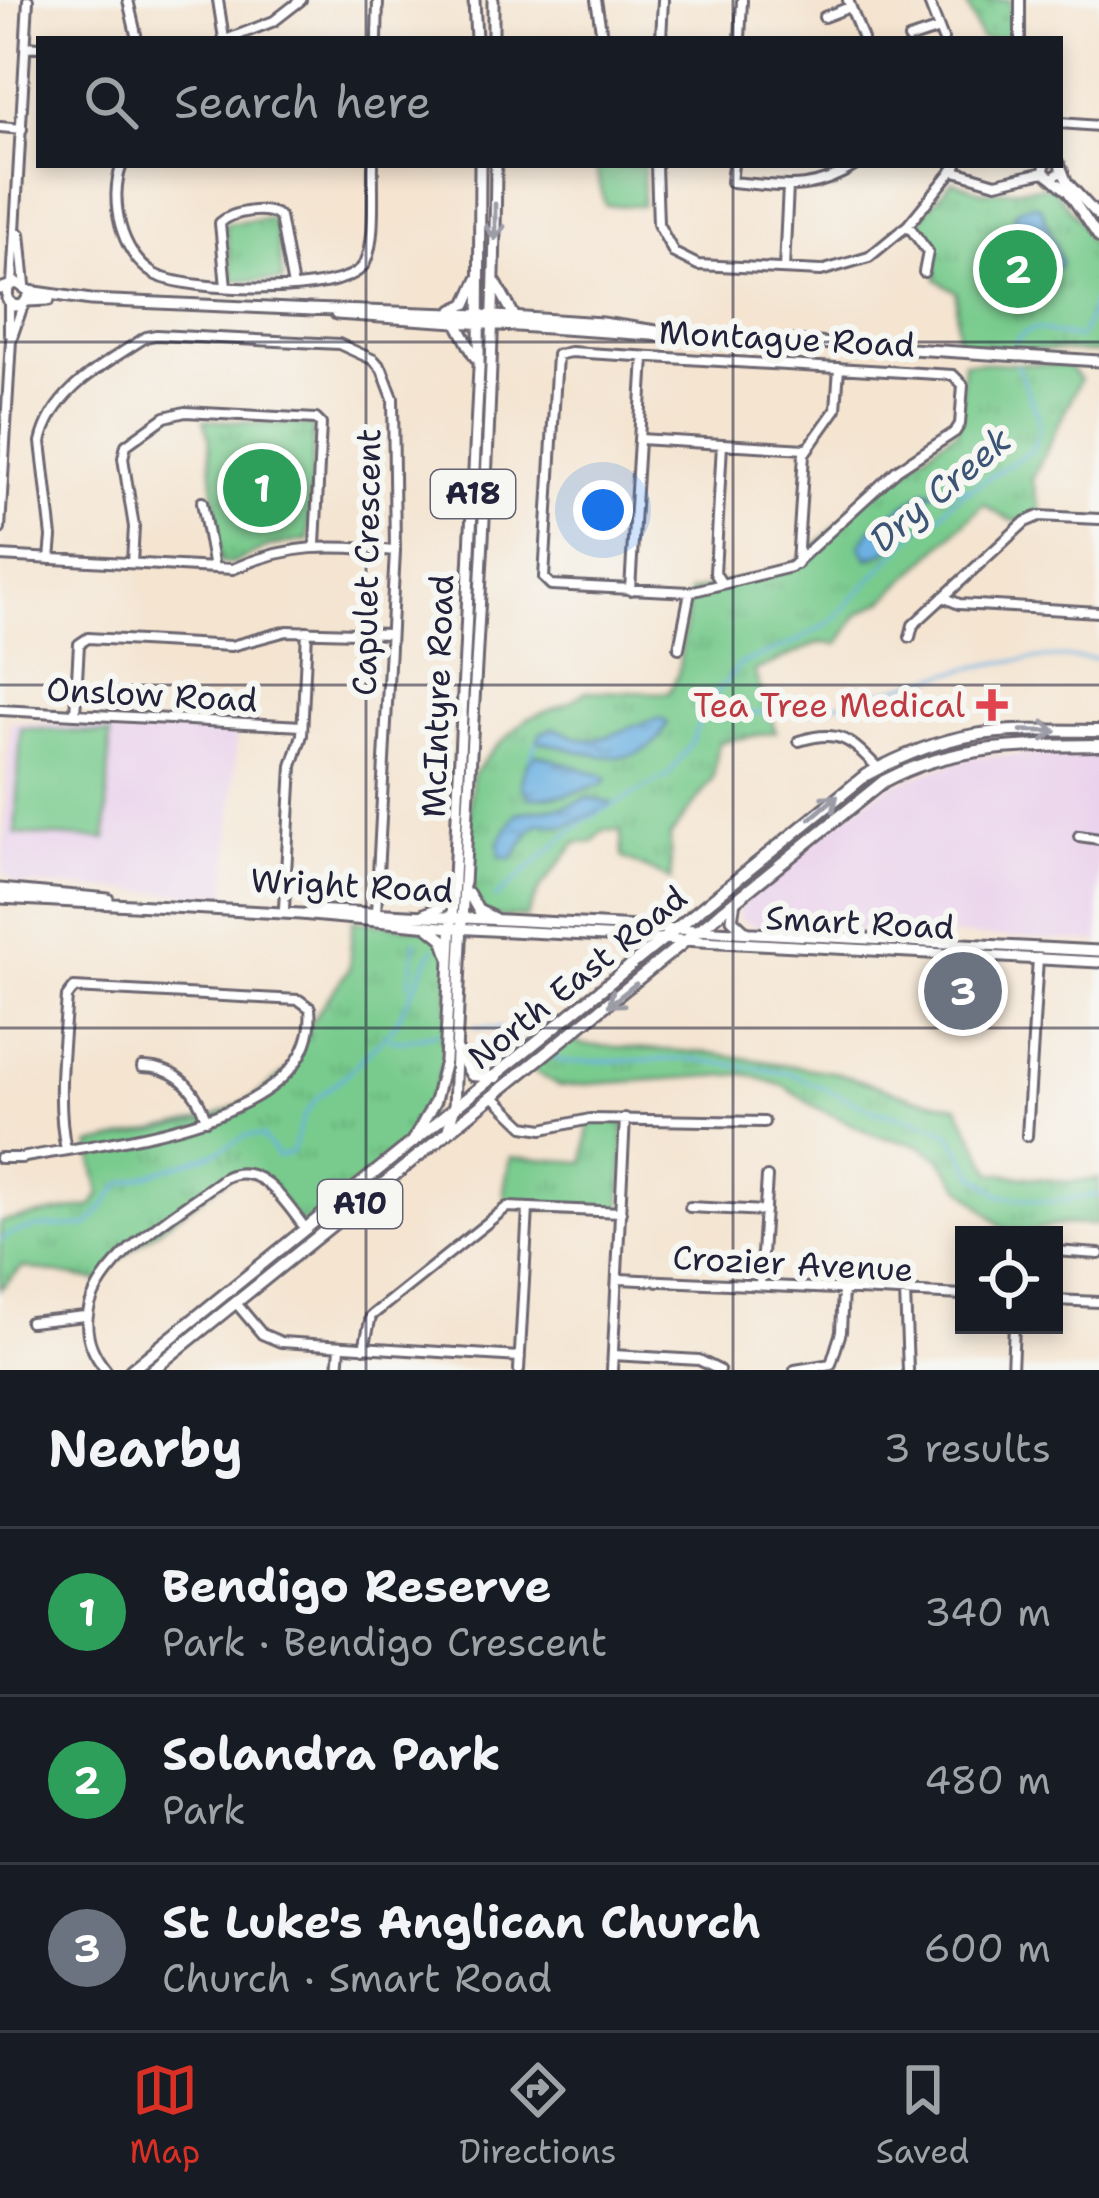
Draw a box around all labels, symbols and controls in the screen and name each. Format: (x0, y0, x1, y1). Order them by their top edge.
search box (36, 36, 1063, 168)
icon: search (78, 69, 144, 135)
text: Search here (174, 72, 431, 132)
one-way arrow (484, 202, 506, 241)
pin: 2 (979, 224, 1057, 314)
street label: Montague Road (658, 309, 916, 368)
water label: Dry Creek (859, 415, 1022, 563)
street label: Capulet Crescent (342, 428, 391, 696)
pin: 1 (223, 443, 301, 533)
road number: A18 (431, 470, 515, 518)
your location (573, 480, 633, 540)
street label: McIntyre Road (411, 574, 464, 818)
street label: Onslow Road (45, 666, 259, 723)
place label: Tea Tree Medical (693, 683, 965, 728)
marker: Tea Tree Medical (976, 689, 1008, 721)
one-way arrow (1019, 719, 1058, 742)
one-way arrow (808, 794, 839, 822)
street label: Wright Road (249, 858, 455, 913)
street label: North East Road (458, 875, 696, 1080)
street label: Smart Road (764, 895, 956, 950)
pin: 3 (924, 946, 1002, 1036)
one-way arrow (606, 981, 638, 1008)
road number: A10 (318, 1180, 402, 1228)
map controls (955, 1226, 1063, 1334)
button: locate (955, 1226, 1063, 1334)
street label: Crozier Avenue (671, 1235, 915, 1292)
text: Nearby (48, 1414, 243, 1482)
text: 3 results (884, 1422, 1051, 1474)
text: Bendigo Reserve (162, 1556, 551, 1616)
text: 1 (78, 1586, 96, 1638)
text: 340 m (924, 1586, 1051, 1638)
text: Park · Bendigo Crescent (162, 1616, 607, 1668)
text: Solandra Park (162, 1724, 501, 1784)
text: 2 (73, 1754, 101, 1806)
text: 480 m (924, 1754, 1051, 1806)
text: Park (162, 1784, 246, 1836)
text: St Luke's Anglican Church (162, 1892, 761, 1952)
text: 3 (73, 1922, 101, 1974)
text: 600 m (923, 1922, 1051, 1974)
text: Church · Smart Road (162, 1952, 552, 2004)
tab: Map (130, 2057, 200, 2174)
tab: Directions (459, 2057, 617, 2174)
tab: Saved (876, 2057, 969, 2174)

